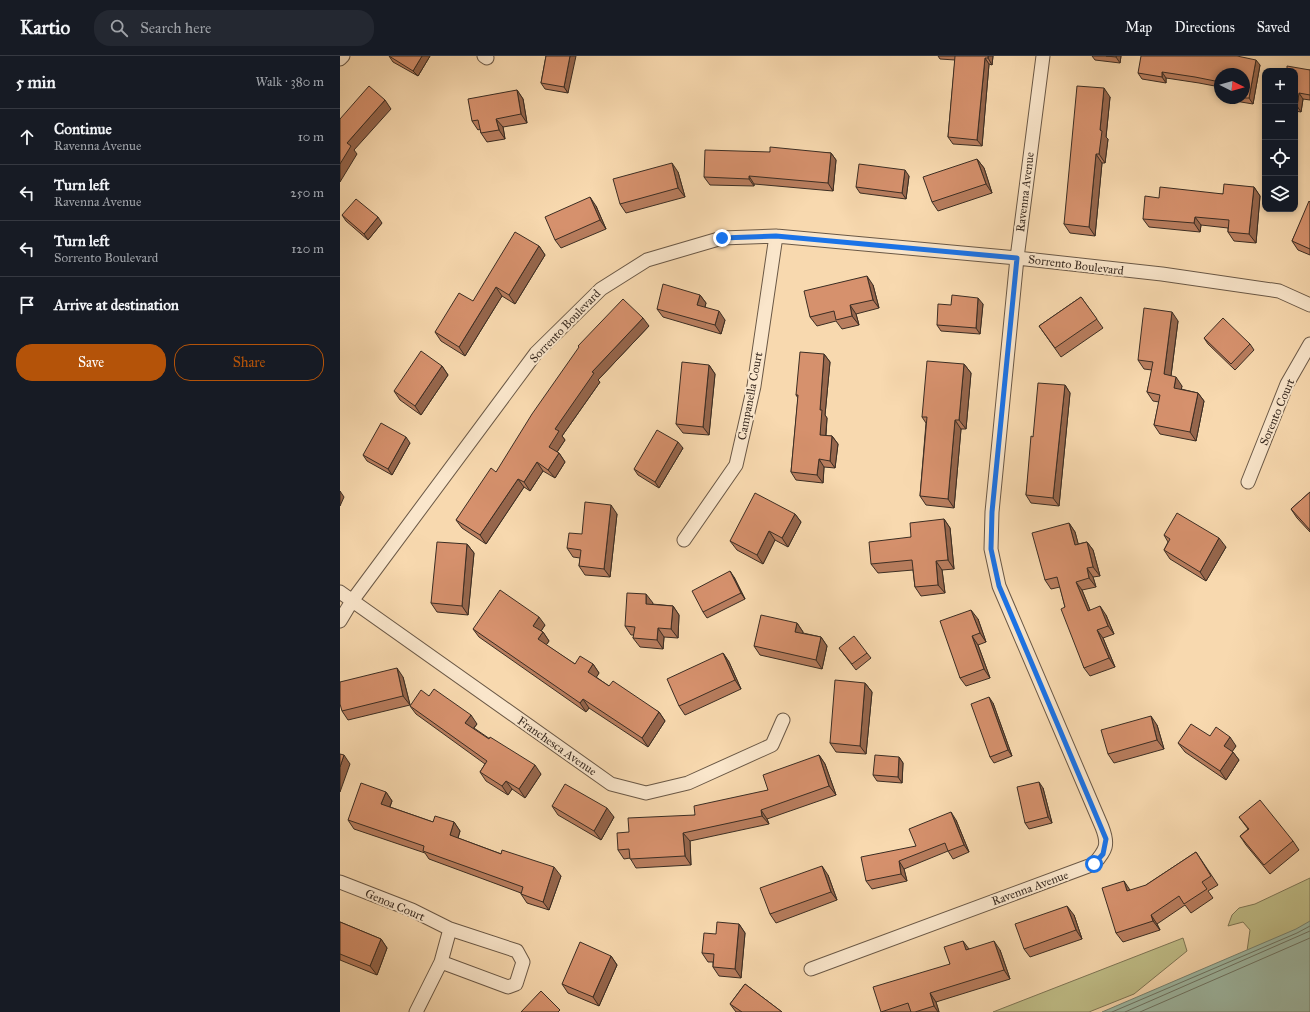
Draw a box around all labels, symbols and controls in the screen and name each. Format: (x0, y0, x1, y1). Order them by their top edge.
search box (94, 10, 374, 46)
text: Kartio (20, 16, 70, 39)
icon: search (108, 17, 130, 39)
text: Search here (140, 19, 211, 37)
text: Map (1125, 19, 1152, 36)
text: Directions (1174, 19, 1235, 36)
text: Saved (1257, 19, 1290, 36)
north arrow (1214, 68, 1250, 104)
map controls (1262, 68, 1298, 212)
button: + (1262, 68, 1298, 104)
text: 5 min (16, 72, 56, 93)
text: Walk · 380 m (255, 74, 324, 90)
button: − (1262, 104, 1298, 140)
text: Continue (54, 120, 112, 138)
icon: ahead (16, 126, 38, 148)
text: 10 m (298, 129, 324, 145)
text: Ravenna Avenue (54, 138, 141, 154)
button: locate (1262, 140, 1298, 176)
street label: Ravenna Avenue (1013, 151, 1037, 233)
text: Turn left (54, 176, 110, 194)
button: layers (1262, 176, 1298, 212)
icon: left (16, 182, 38, 204)
text: 250 m (290, 185, 324, 201)
text: Ravenna Avenue (54, 194, 141, 210)
route end (713, 229, 731, 247)
text: Turn left (54, 232, 110, 250)
icon: left (16, 238, 38, 260)
text: 120 m (291, 241, 324, 257)
text: Sorrento Boulevard (54, 250, 158, 266)
street label: Sorrento Boulevard (1027, 252, 1125, 278)
street label: Sorrento Boulevard (527, 287, 603, 365)
icon: arrive (16, 294, 38, 316)
text: Arrive at destination (54, 296, 179, 314)
button: Save (16, 344, 166, 381)
button: Share (174, 344, 324, 381)
street label: Campanella Court (735, 350, 766, 441)
street label: Sorento Court (1257, 376, 1298, 448)
street label: Franchesca Avenue (515, 713, 599, 779)
route start (1085, 855, 1103, 873)
street label: Ravenna Avenue (990, 868, 1070, 908)
street label: Genoa Court (363, 886, 428, 924)

